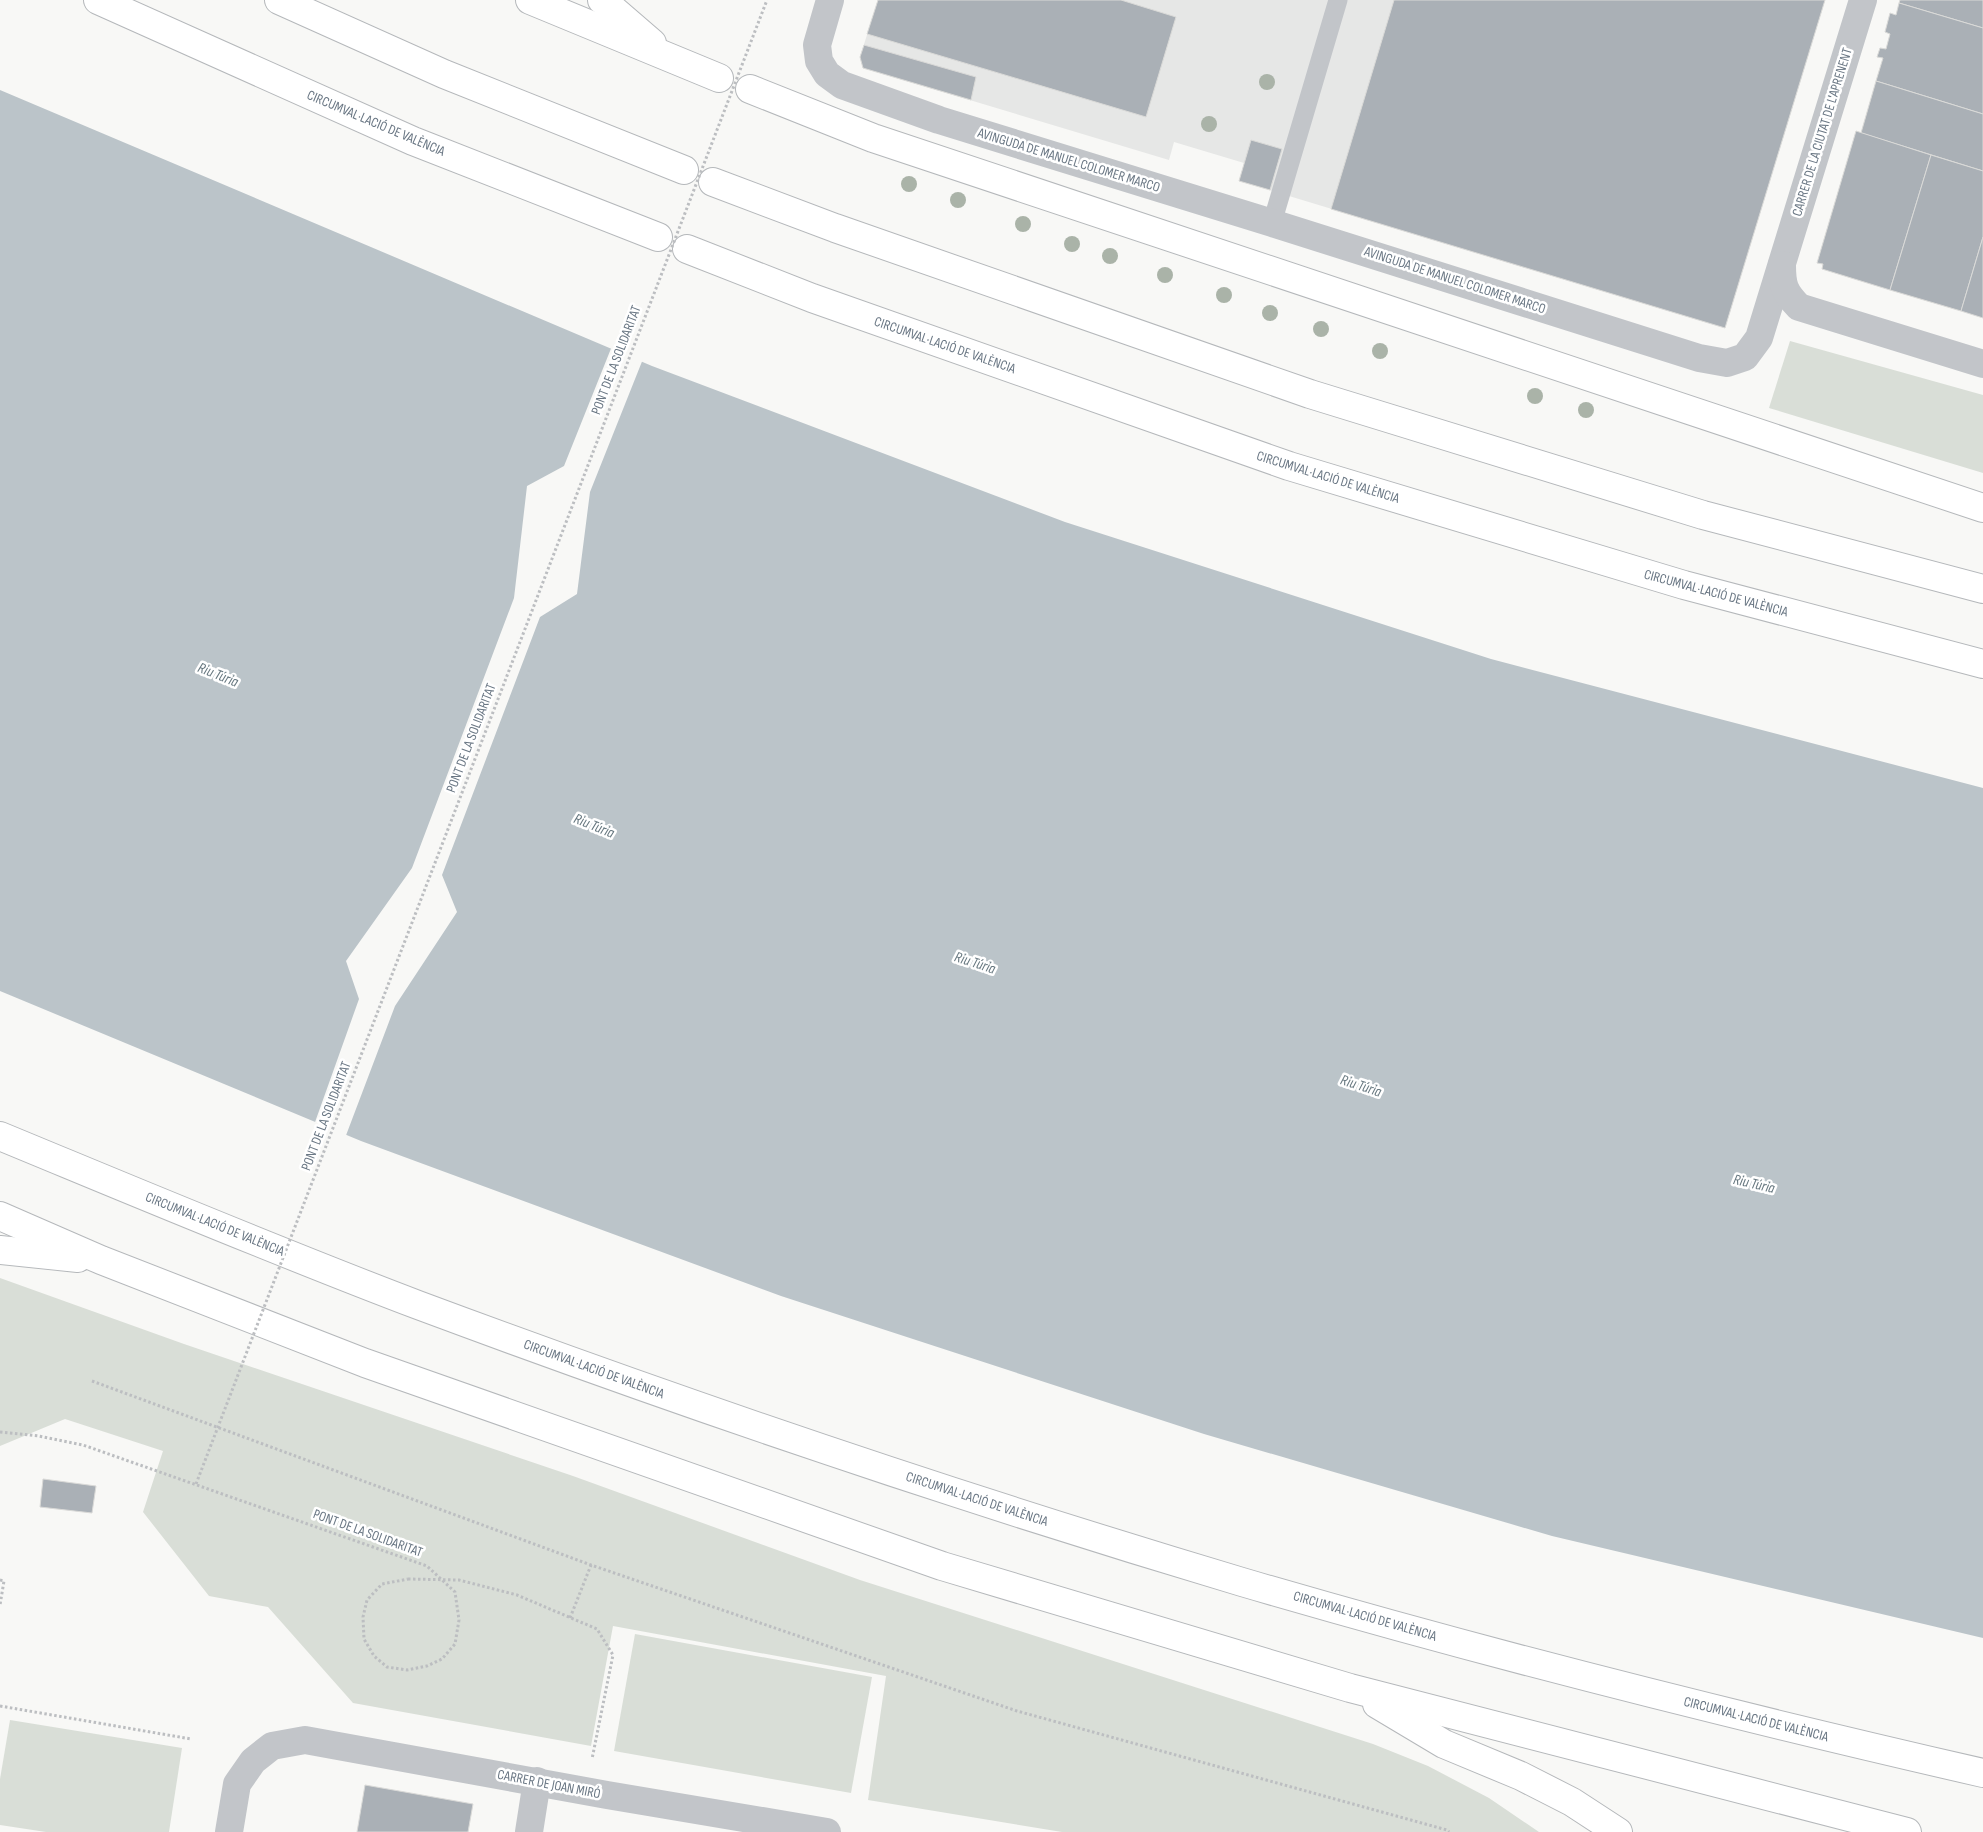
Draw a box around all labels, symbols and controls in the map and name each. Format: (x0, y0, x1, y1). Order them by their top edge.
street label: CARRER DE LA CIUTAT DE L'APRENENT (1788, 46, 1856, 218)
street label: CIRCUMVAL·LACIÓ DE VALÈNCIA (304, 86, 449, 160)
street label: AVINGUDA DE MANUEL COLOMER MARCO (975, 124, 1162, 196)
street label: AVINGUDA DE MANUEL COLOMER MARCO (1361, 242, 1548, 317)
street label: PONT DE LA SOLIDARITAT (587, 303, 645, 417)
street label: CIRCUMVAL·LACIÓ DE VALÈNCIA (872, 313, 1019, 378)
street label: CIRCUMVAL·LACIÓ DE VALÈNCIA (1255, 447, 1402, 507)
street label: CIRCUMVAL·LACIÓ DE VALÈNCIA (1642, 566, 1791, 621)
water label: Riu Túria (195, 658, 241, 692)
street label: PONT DE LA SOLIDARITAT (442, 681, 500, 795)
water label: Riu Túria (571, 809, 617, 843)
water label: Riu Túria (952, 947, 998, 979)
street label: PONT DE LA SOLIDARITAT (297, 1059, 355, 1173)
water label: Riu Túria (1338, 1070, 1384, 1102)
water label: Riu Túria (1731, 1170, 1777, 1198)
street label: CIRCUMVAL·LACIÓ DE VALÈNCIA (143, 1188, 288, 1260)
street label: CIRCUMVAL·LACIÓ DE VALÈNCIA (521, 1336, 668, 1403)
street label: CIRCUMVAL·LACIÓ DE VALÈNCIA (904, 1468, 1051, 1530)
street label: PONT DE LA SOLIDARITAT (311, 1505, 425, 1561)
street label: CIRCUMVAL·LACIÓ DE VALÈNCIA (1291, 1587, 1440, 1645)
street label: CIRCUMVAL·LACIÓ DE VALÈNCIA (1682, 1693, 1831, 1745)
street label: CARRER DE JOAN MIRÓ (496, 1766, 602, 1802)

